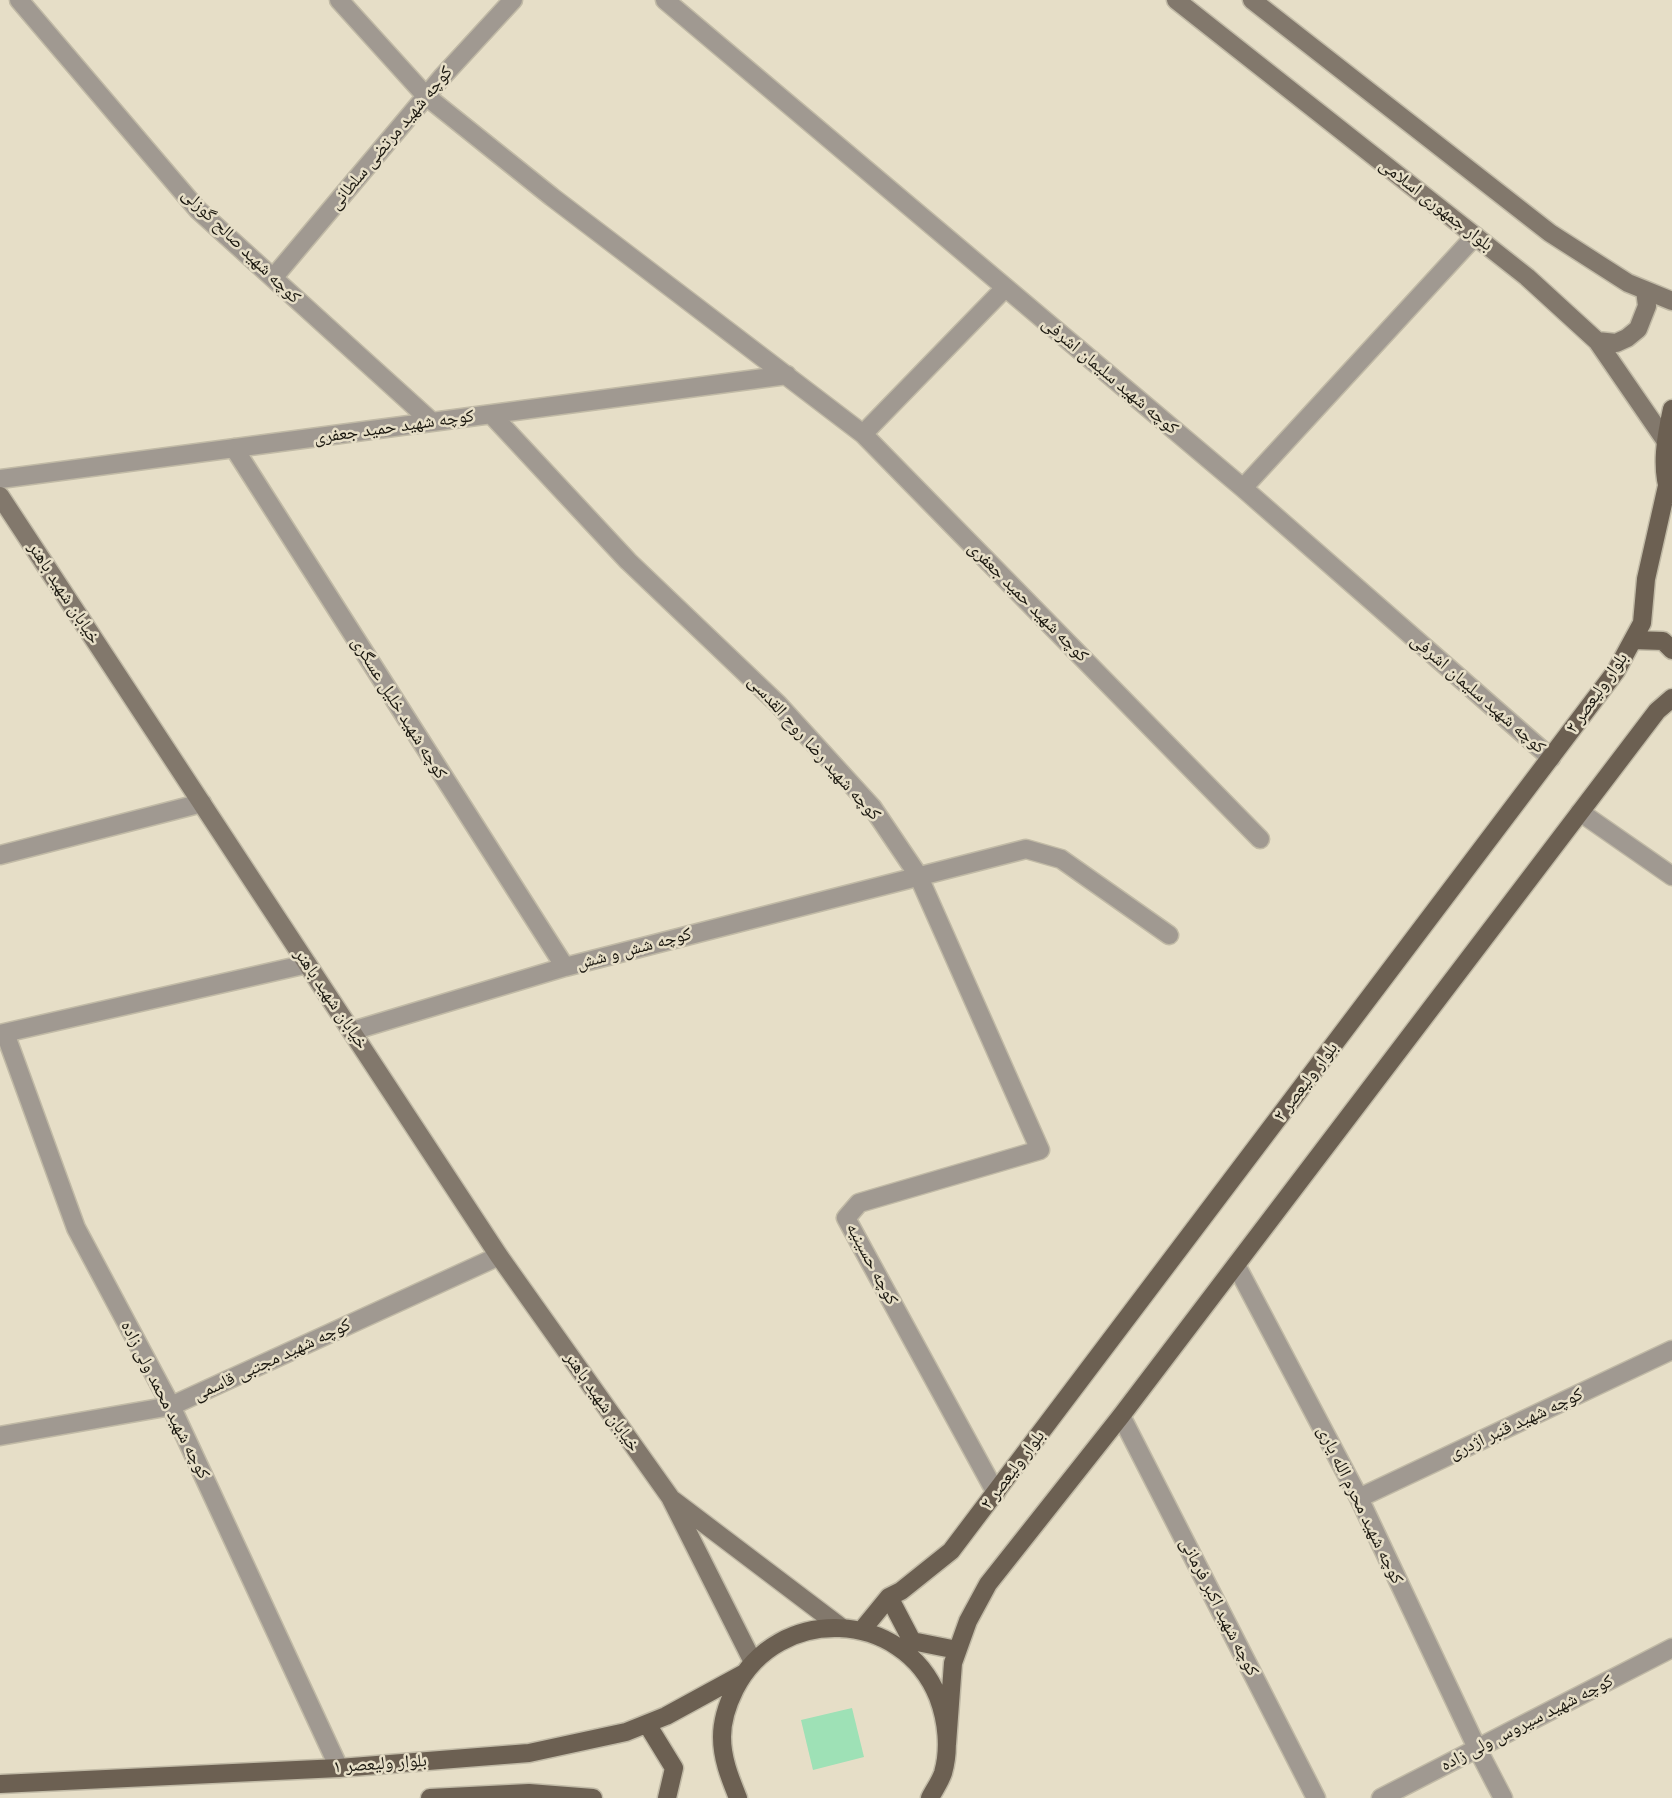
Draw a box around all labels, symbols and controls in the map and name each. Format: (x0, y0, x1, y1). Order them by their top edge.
street label: کوچه شهید مرتضی سلطانی (325, 62, 457, 214)
street label: بلوار جمهوری اسلامی (1375, 154, 1497, 256)
street label: کوچه شهید صالح گوزلی (177, 184, 305, 308)
street label: کوچه شهید سلیمان اشرفی (1037, 313, 1183, 439)
street label: کوچه شهید حمید جعفری (313, 405, 475, 449)
street label: کوچه شهید حمید جعفری (963, 537, 1093, 667)
street label: خیابان شهید باهنر (23, 538, 105, 648)
street label: کوچه شهید سلیمان اشرفی (1406, 629, 1550, 759)
street label: کوچه شهید خلیل عسگری (346, 633, 452, 783)
street label: بلوار ولیعصر ۲ (1561, 648, 1633, 738)
street label: کوچه شهید رضا روح القدسی (743, 671, 885, 825)
street label: کوچه شش و شش (574, 923, 694, 975)
street label: خیابان شهید باهنر (289, 945, 373, 1053)
street label: بلوار ولیعصر ۲ (1269, 1038, 1343, 1126)
street label: کوچه حسینیه (841, 1219, 903, 1309)
street label: کوچه شهید مجتبی قاسمی (190, 1314, 354, 1406)
street label: کوچه شهید محمد ولی زاده (116, 1317, 214, 1483)
street label: خیابان شهید باهنر (560, 1348, 644, 1456)
street label: کوچه شهید قنبر اژدری (1446, 1384, 1586, 1464)
street label: کوچه شهید محرم الله یاری (1312, 1422, 1408, 1588)
street label: بلوار ولیعصر ۲ (976, 1426, 1050, 1514)
street label: کوچه شهید اکبر فرمانی (1175, 1534, 1263, 1680)
street label: کوچه شهید سیروس ولی زاده (1437, 1670, 1617, 1776)
street label: بلوار ولیعصر ۱ (332, 1750, 428, 1778)

